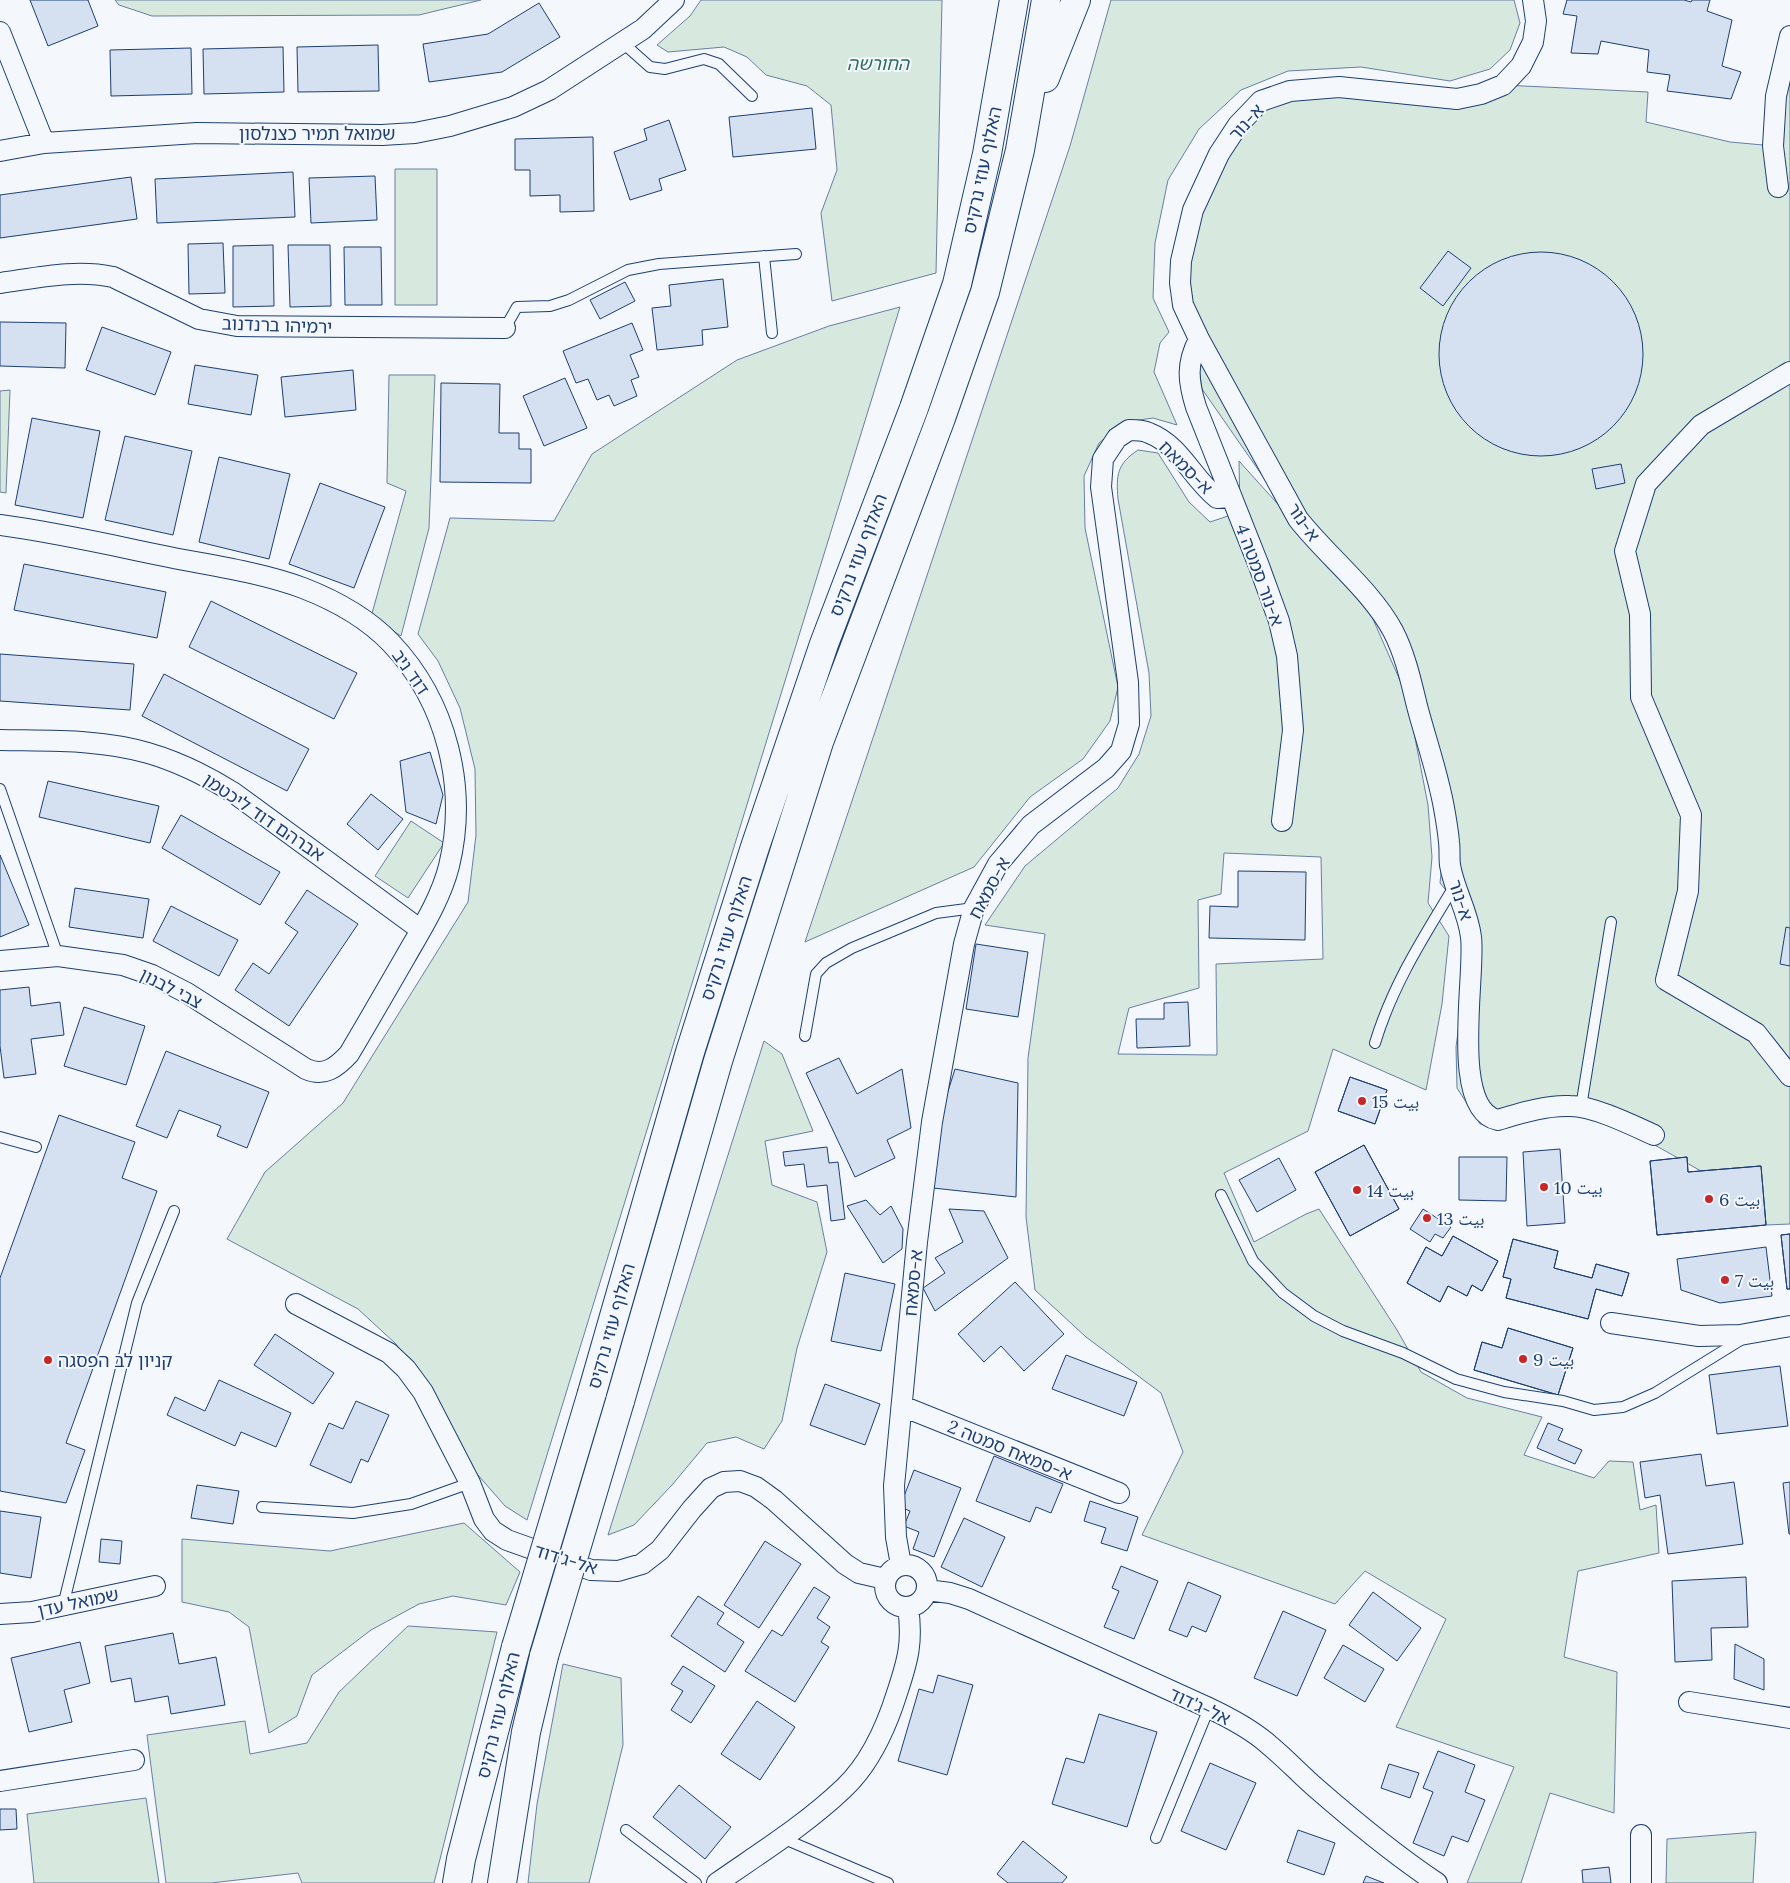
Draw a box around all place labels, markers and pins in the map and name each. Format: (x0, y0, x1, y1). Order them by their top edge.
place label: بيت 15 (1372, 1090, 1419, 1113)
marker: بيت 15 (1356, 1095, 1368, 1107)
place label: بيت 10 (1554, 1176, 1603, 1199)
place label: بيت 14 (1367, 1179, 1414, 1202)
marker: بيت 10 (1538, 1181, 1550, 1193)
marker: بيت 14 (1351, 1184, 1363, 1196)
place label: بيت 6 (1719, 1188, 1760, 1211)
marker: بيت 6 (1703, 1193, 1715, 1205)
place label: بيت 13 (1437, 1207, 1484, 1230)
marker: بيت 13 (1421, 1212, 1433, 1224)
place label: بيت 7 (1735, 1269, 1774, 1292)
marker: بيت 7 (1719, 1274, 1731, 1286)
place label: بيت 9 (1533, 1348, 1574, 1371)
place label: קניון לב הפסגה (58, 1349, 173, 1372)
marker: بيت 9 (1517, 1353, 1529, 1365)
marker: קניון לב הפסגה (42, 1354, 54, 1366)

